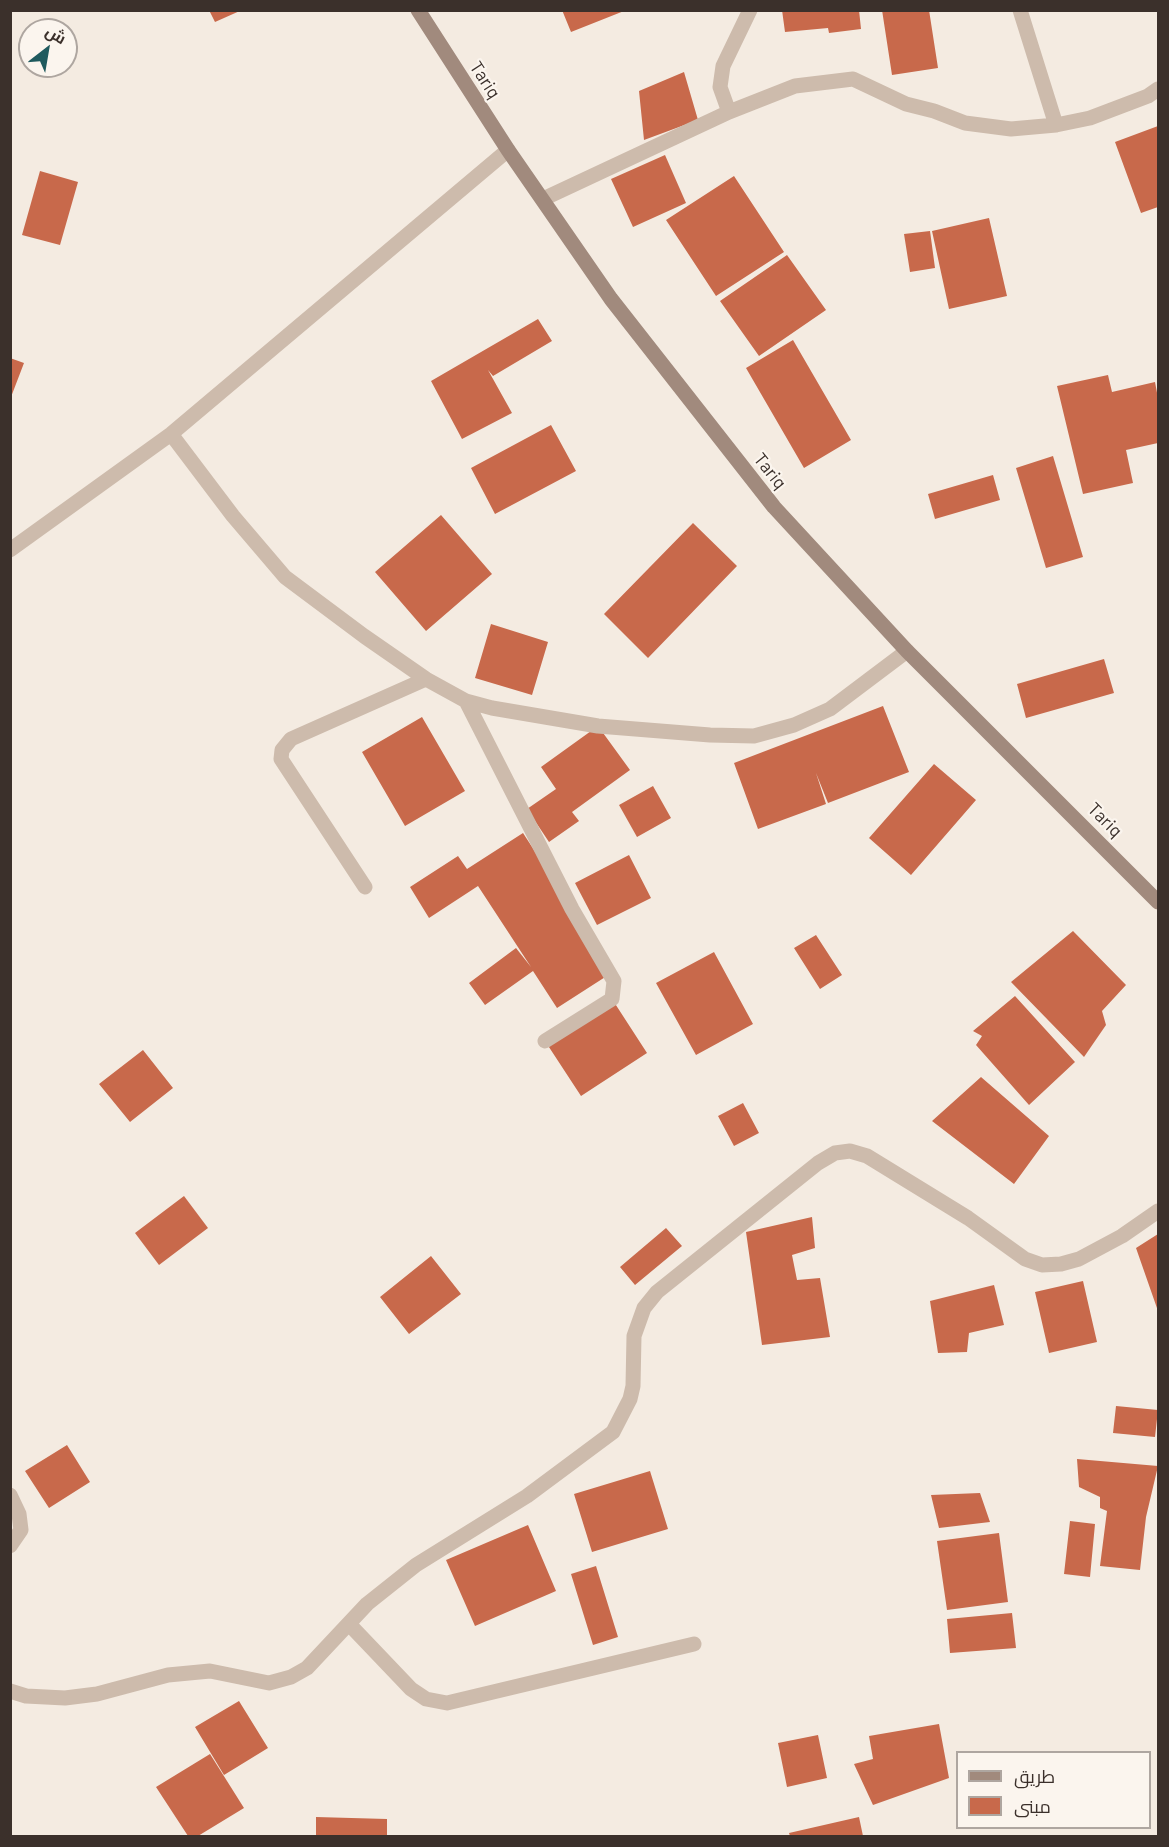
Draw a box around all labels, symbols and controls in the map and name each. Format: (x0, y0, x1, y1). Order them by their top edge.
north arrow (18, 18, 78, 78)
text: ش (43, 20, 70, 47)
street label: Tariq (465, 57, 505, 103)
street label: Tariq (749, 449, 791, 493)
street label: Tariq (1083, 798, 1127, 842)
legend (956, 1751, 1151, 1829)
text: طريق (1014, 1765, 1055, 1787)
text: مبنى (1014, 1795, 1051, 1817)

